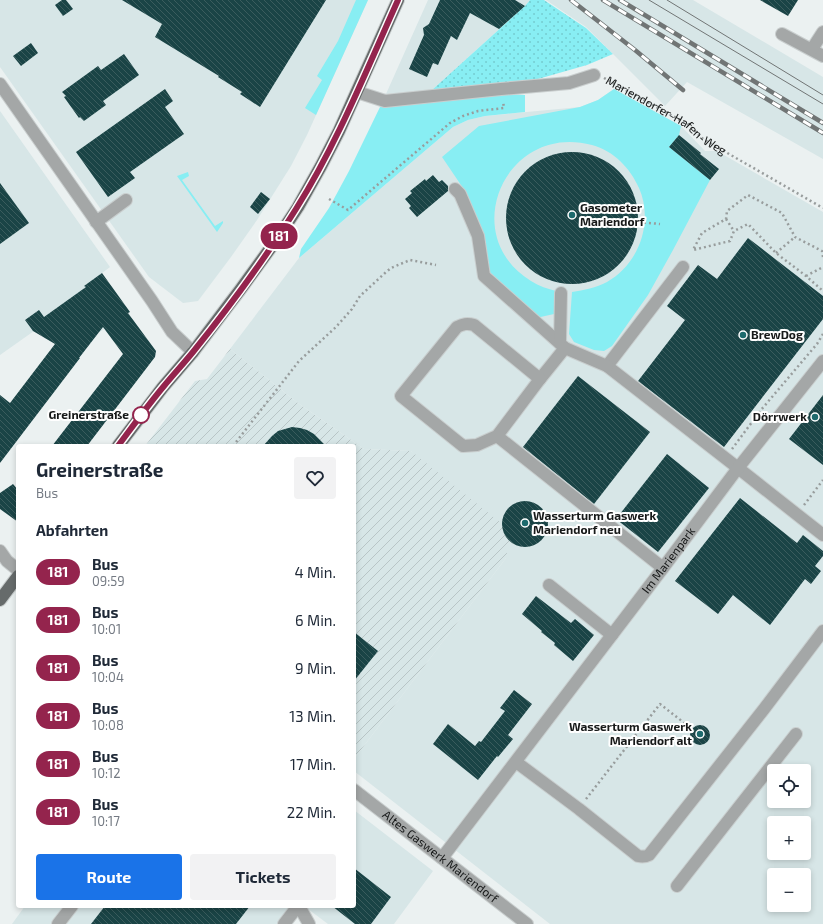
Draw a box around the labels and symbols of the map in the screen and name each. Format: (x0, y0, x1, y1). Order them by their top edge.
street label: Mariendorfer-Hafen-Weg (604, 73, 730, 157)
place label: Gasometer Mariendorf (580, 200, 646, 228)
marker: Gasometer Mariendorf (567, 210, 577, 220)
line badge: 181 (256, 223, 302, 249)
place label: BrewDog (751, 327, 803, 341)
marker: BrewDog (738, 330, 748, 340)
marker: Greinerstraße (132, 406, 150, 424)
place label: Greinerstraße (49, 407, 129, 421)
place label: Dörrwerk (753, 409, 807, 423)
marker: Dörrwerk (810, 412, 820, 422)
place label: Wasserturm Gaswerk Mariendorf neu (533, 508, 656, 536)
marker: Wasserturm Gaswerk Mariendorf neu (520, 518, 530, 528)
street label: Im Marienpark (638, 524, 697, 596)
place label: Wasserturm Gaswerk Mariendorf alt (569, 719, 692, 747)
marker: Wasserturm Gaswerk Mariendorf alt (695, 729, 705, 739)
street label: Altes Gaswerk Mariendorf (380, 807, 502, 905)

